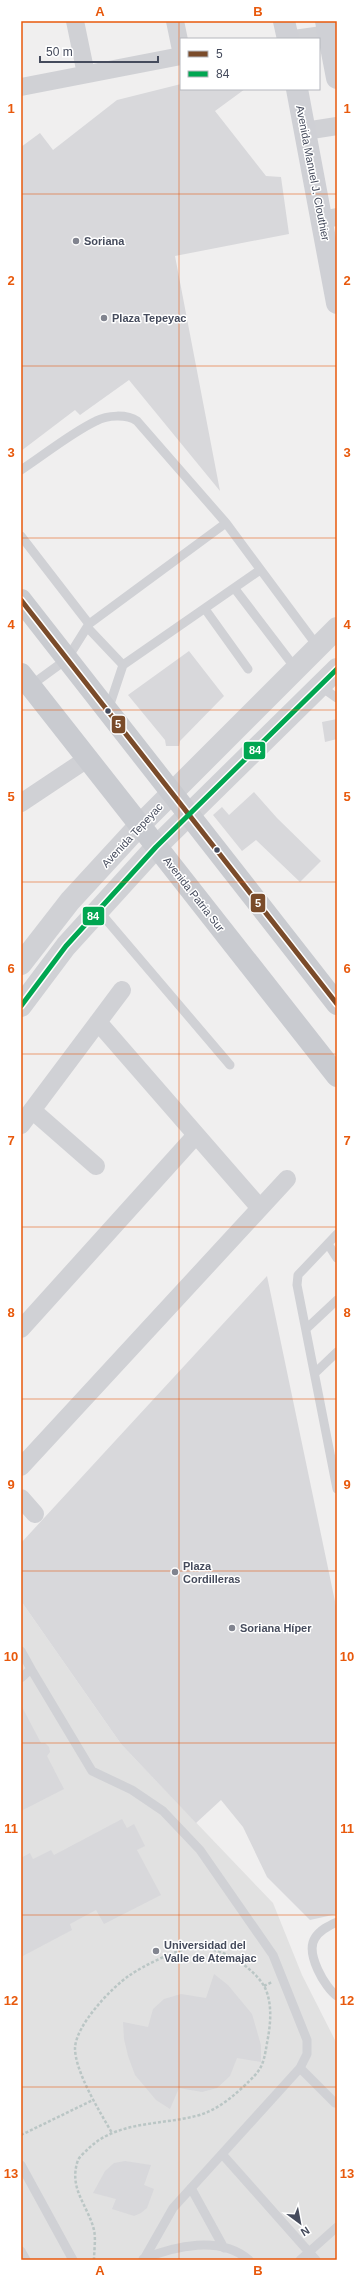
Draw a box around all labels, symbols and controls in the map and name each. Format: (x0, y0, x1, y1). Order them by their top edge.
text: A (95, 4, 105, 19)
text: B (253, 4, 263, 19)
scale bar (40, 38, 158, 64)
legend (180, 38, 320, 90)
text: 50 m (46, 45, 73, 59)
text: 5 (216, 47, 223, 61)
text: 84 (216, 67, 230, 81)
text: 1 (7, 101, 15, 116)
text: 1 (343, 101, 351, 116)
street label: Avenida Manuel J. Clouthier (294, 104, 332, 242)
place label: Soriana (84, 235, 125, 247)
marker: Soriana (71, 236, 81, 246)
text: 2 (7, 273, 15, 288)
text: 2 (343, 273, 351, 288)
place label: Plaza Tepeyac (112, 312, 186, 324)
marker: Plaza Tepeyac (99, 313, 109, 323)
text: 3 (7, 445, 15, 460)
text: 3 (343, 445, 351, 460)
text: 4 (7, 617, 15, 632)
text: 4 (343, 617, 351, 632)
unlabelled marker (103, 706, 113, 716)
line badge: 5 (111, 715, 126, 734)
text: 5 (115, 718, 121, 730)
line badge: 84 (243, 741, 266, 760)
text: 84 (249, 744, 262, 756)
text: 5 (7, 789, 15, 804)
text: 5 (343, 789, 351, 804)
street label: Avenida Tepeyac (99, 800, 165, 870)
unlabelled marker (212, 845, 222, 855)
street label: Avenida Patria Sur (161, 854, 227, 934)
line badge: 5 (250, 893, 266, 913)
text: 5 (255, 897, 261, 909)
line badge: 84 (82, 906, 105, 926)
text: 84 (87, 910, 100, 922)
text: 6 (7, 961, 15, 976)
text: 6 (343, 961, 351, 976)
text: 7 (7, 1133, 15, 1148)
text: 7 (343, 1133, 351, 1148)
text: 8 (7, 1305, 15, 1320)
text: 8 (343, 1305, 351, 1320)
text: 9 (7, 1477, 15, 1492)
text: 9 (343, 1477, 351, 1492)
place label: Plaza Cordilleras (183, 1560, 240, 1585)
marker: Plaza Cordilleras (170, 1567, 180, 1577)
place label: Soriana Híper (240, 1622, 312, 1634)
marker: Soriana Híper (227, 1623, 237, 1633)
text: 10 (4, 1649, 18, 1664)
text: 10 (340, 1649, 354, 1664)
text: 11 (4, 1821, 18, 1836)
text: 11 (340, 1821, 354, 1836)
place label: Universidad del Valle de Atemajac (164, 1939, 257, 1964)
marker: Universidad del Valle de Atemajac (151, 1946, 161, 1956)
text: 12 (4, 1993, 18, 2008)
text: 12 (340, 1993, 354, 2008)
text: 13 (4, 2166, 18, 2181)
text: 13 (340, 2166, 354, 2181)
north arrow (280, 2203, 320, 2243)
text: N (299, 2224, 312, 2239)
text: A (95, 2263, 105, 2278)
text: B (253, 2263, 263, 2278)

